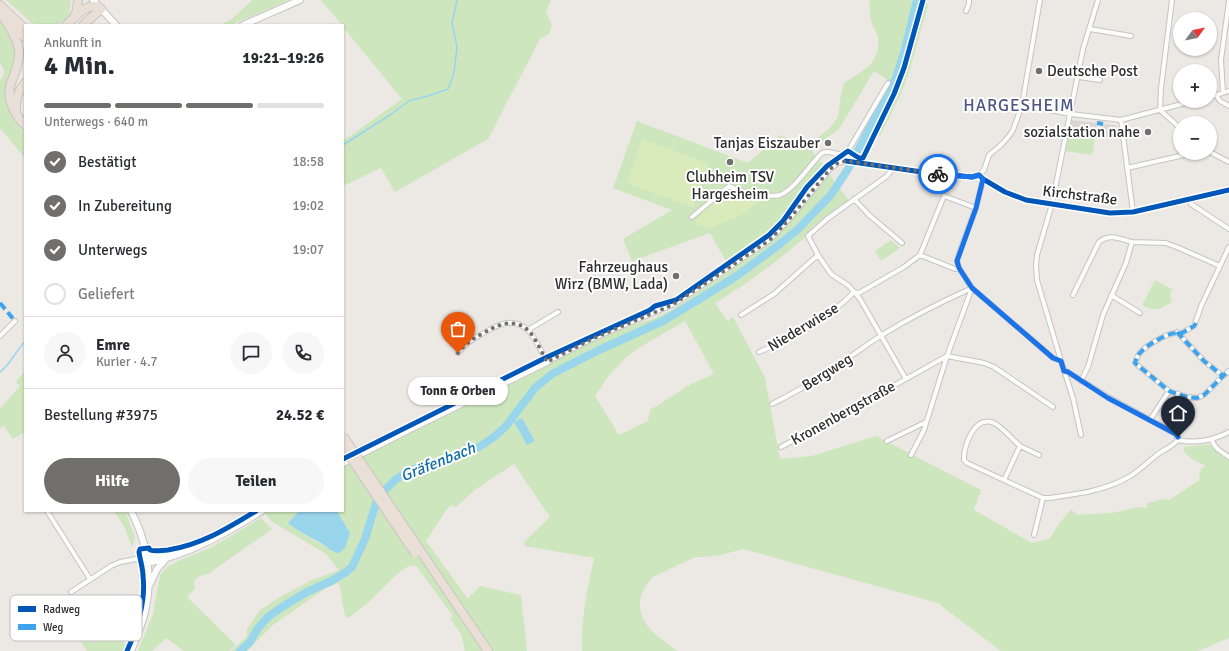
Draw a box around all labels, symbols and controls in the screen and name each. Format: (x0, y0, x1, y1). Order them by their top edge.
north arrow (1173, 12, 1217, 56)
map controls (1173, 12, 1217, 160)
text: Ankunft in (44, 35, 102, 51)
text: 19:21–19:26 (243, 49, 324, 67)
text: 4 Min. (44, 50, 115, 82)
place label: Deutsche Post (1047, 62, 1138, 80)
button: + (1173, 64, 1217, 108)
marker: Deutsche Post (1034, 66, 1044, 76)
district label: HARGESHEIM (963, 95, 1075, 116)
text: Unterwegs · 640 m (44, 114, 148, 130)
button: − (1173, 116, 1217, 160)
place label: sozialstation nahe (1024, 123, 1140, 141)
marker: sozialstation nahe (1143, 127, 1153, 137)
place label: Tanjas Eiszauber (714, 134, 820, 152)
marker: Tanjas Eiszauber (823, 138, 833, 148)
icon: check (44, 151, 66, 173)
text: Bestätigt (78, 153, 136, 171)
text: 18:58 (292, 154, 324, 170)
courier (918, 154, 958, 194)
marker: Clubheim TSV Hargesheim (725, 157, 735, 167)
icon: bike (927, 163, 949, 185)
place label: Clubheim TSV Hargesheim (686, 168, 774, 203)
street label: Kirchstraße (1042, 181, 1118, 209)
icon: check (44, 195, 66, 217)
text: In Zubereitung (78, 197, 172, 215)
text: 19:02 (292, 198, 324, 214)
icon: check (44, 239, 66, 261)
text: Unterwegs (78, 241, 147, 259)
text: 19:07 (292, 242, 324, 258)
place label: Fahrzeughaus Wirz (BMW, Lada) (555, 258, 668, 293)
marker: Fahrzeughaus Wirz (BMW, Lada) (671, 271, 681, 281)
text: Geliefert (78, 285, 135, 303)
street label: Niederwiese (764, 299, 842, 355)
pin (441, 312, 475, 353)
icon: bag (447, 318, 469, 340)
button: person (44, 332, 86, 374)
button: chat (230, 332, 272, 374)
button: phone (282, 332, 324, 374)
text: Emre (96, 336, 130, 354)
street label: Bergweg (799, 350, 856, 394)
text: Kurier · 4.7 (96, 354, 158, 370)
callout: Tonn & Orben (408, 377, 508, 405)
street label: Kronenbergstraße (788, 377, 898, 449)
text: Tonn & Orben (420, 383, 496, 399)
pin (1161, 396, 1195, 437)
icon: home (1167, 402, 1189, 424)
text: Bestellung #3975 (44, 406, 158, 424)
text: 24.52 € (276, 406, 324, 424)
water label: Gräfenbach (398, 437, 479, 486)
button: Hilfe (44, 458, 180, 504)
button: Teilen (188, 458, 324, 504)
legend (10, 595, 142, 641)
text: Radweg (43, 603, 80, 616)
text: Weg (43, 621, 63, 634)

